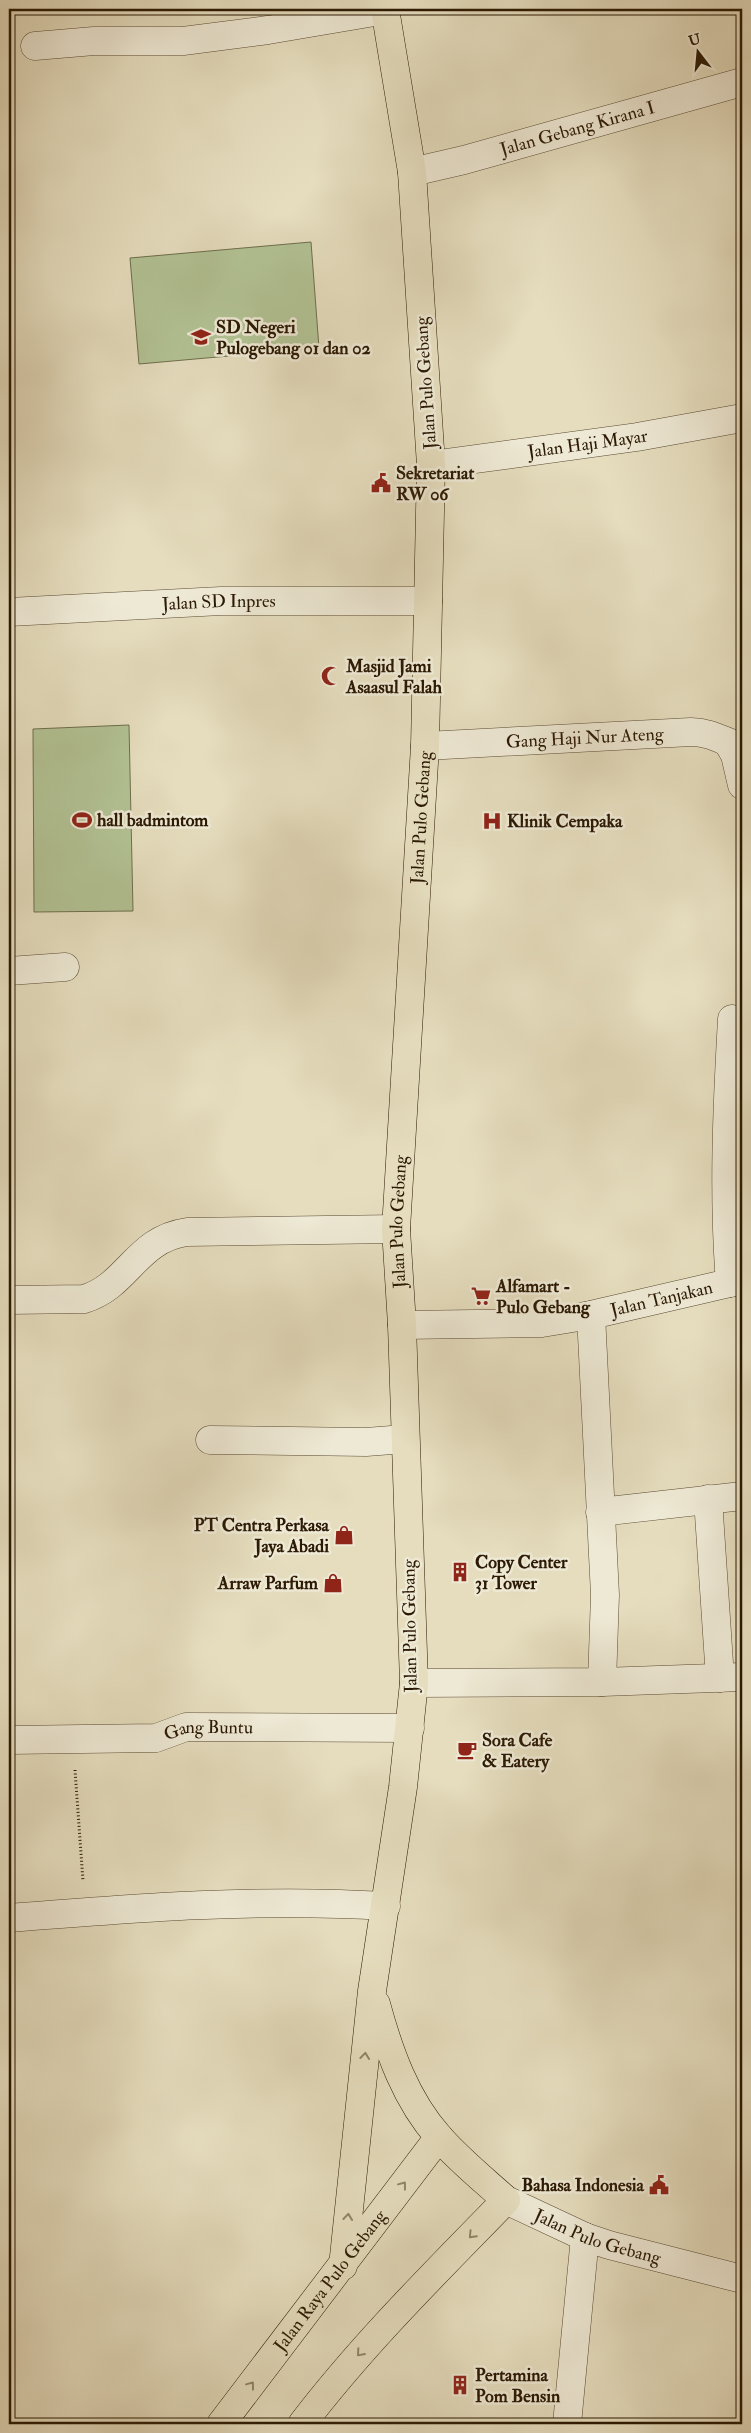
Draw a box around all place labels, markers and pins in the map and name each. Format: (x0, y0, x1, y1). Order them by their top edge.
place label: SD Negeri Pulogebang 01 dan 02 (216, 316, 371, 360)
school or university icon: SD Negeri Pulogebang 01 dan 02 (190, 326, 212, 348)
place label: Sekretariat RW 06 (396, 462, 474, 506)
public building icon: Sekretariat RW 06 (370, 472, 392, 494)
place label: Masjid Jami Asaasul Falah (345, 655, 443, 699)
mosque icon: Masjid Jami Asaasul Falah (320, 665, 342, 687)
sports icon: hall badmintom (71, 809, 93, 831)
place label: hall badmintom (97, 809, 209, 832)
hospital icon: Klinik Cempaka (481, 810, 503, 832)
place label: Klinik Cempaka (507, 810, 623, 833)
place label: Alfamart - Pulo Gebang (495, 1275, 591, 1319)
supermarket icon: Alfamart - Pulo Gebang (470, 1285, 492, 1307)
place label: PT Centra Perkasa Jaya Abadi (194, 1514, 330, 1558)
shop icon: PT Centra Perkasa Jaya Abadi (333, 1524, 355, 1546)
place label: Copy Center 31 Tower (475, 1551, 568, 1595)
building icon: Copy Center 31 Tower (449, 1561, 471, 1583)
place label: Arraw Parfum (217, 1572, 319, 1595)
shop icon: Arraw Parfum (322, 1572, 344, 1594)
place label: Sora Cafe & Eatery (482, 1729, 553, 1773)
cafe icon: Sora Cafe & Eatery (456, 1739, 478, 1761)
place label: Bahasa Indonesia (521, 2174, 645, 2197)
public building icon: Bahasa Indonesia (648, 2174, 670, 2196)
place label: Pertamina Pom Bensin (475, 2364, 561, 2408)
building icon: Pertamina Pom Bensin (449, 2374, 471, 2396)

